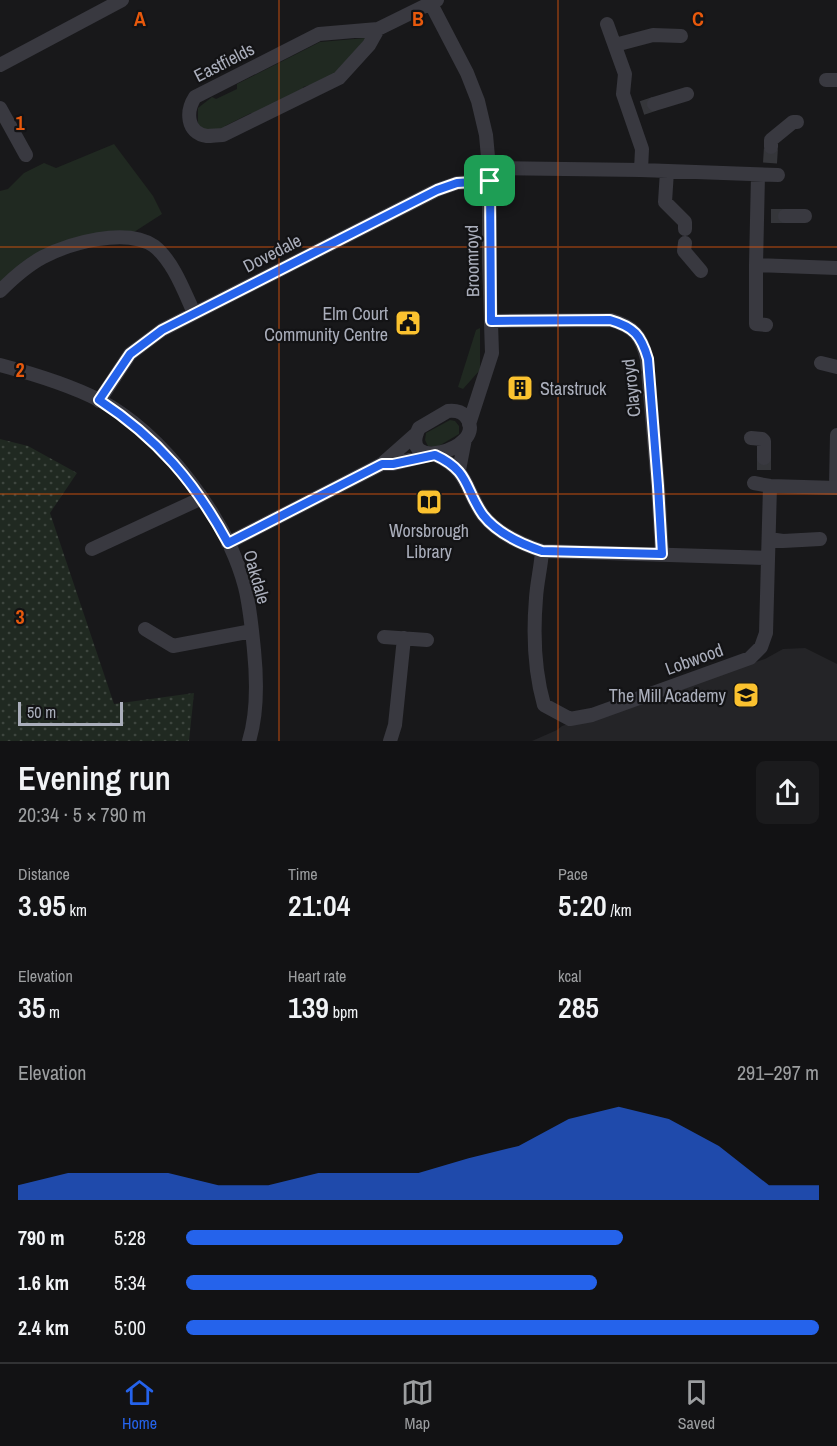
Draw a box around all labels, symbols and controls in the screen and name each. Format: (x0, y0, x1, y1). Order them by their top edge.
text: A (134, 5, 146, 32)
text: B (412, 5, 424, 32)
text: C (692, 5, 704, 32)
street label: Eastfields (189, 36, 259, 88)
text: 1 (15, 109, 25, 136)
pin (464, 155, 515, 206)
icon: arrive (473, 164, 506, 197)
street label: Broomroyd (459, 225, 485, 297)
street label: Dovedale (239, 228, 305, 278)
place label: Elm Court Community Centre (264, 301, 388, 347)
public building icon: Elm Court Community Centre (393, 308, 423, 338)
text: 2 (15, 356, 25, 383)
street label: Clayroyd (616, 358, 646, 418)
building icon: Starstruck (505, 373, 535, 403)
place label: Starstruck (540, 376, 607, 401)
library icon: Worsbrough Library (414, 487, 444, 517)
place label: Worsbrough Library (389, 518, 469, 564)
street label: Oakdale (237, 547, 277, 607)
text: 3 (15, 603, 25, 630)
street label: Lobwood (662, 637, 726, 681)
school or university icon: The Mill Academy (731, 680, 761, 710)
place label: The Mill Academy (609, 683, 727, 708)
scale bar (18, 699, 123, 726)
text: 50 m (27, 701, 56, 723)
text: Evening run (18, 756, 171, 800)
button: share (756, 761, 819, 824)
text: 20:34 · 5 × 790 m (18, 801, 146, 828)
text: Distance (18, 863, 70, 885)
text: Time (288, 863, 318, 885)
text: Pace (558, 863, 588, 885)
text: 3.95 (18, 885, 66, 925)
text: 21:04 (288, 885, 350, 925)
text: 5:20 (558, 885, 607, 925)
text: km (66, 899, 87, 921)
text: /km (607, 899, 632, 921)
text: Elevation (18, 965, 73, 987)
text: Heart rate (288, 965, 346, 987)
text: kcal (558, 965, 581, 987)
text: 35 (18, 987, 45, 1027)
text: 139 (288, 987, 329, 1027)
text: 285 (558, 987, 599, 1027)
text: m (45, 1001, 60, 1023)
text: bpm (329, 1001, 358, 1023)
text: Elevation (18, 1059, 86, 1086)
text: 291–297 m (737, 1059, 819, 1086)
text: 790 m (18, 1224, 65, 1251)
text: 5:28 (114, 1224, 146, 1251)
text: 1.6 km (18, 1269, 69, 1296)
text: 5:34 (114, 1269, 146, 1296)
text: 2.4 km (18, 1314, 69, 1341)
text: 5:00 (114, 1314, 146, 1341)
tab: Home (122, 1376, 157, 1434)
tab: Map (401, 1376, 434, 1434)
tab: Saved (678, 1376, 715, 1434)

